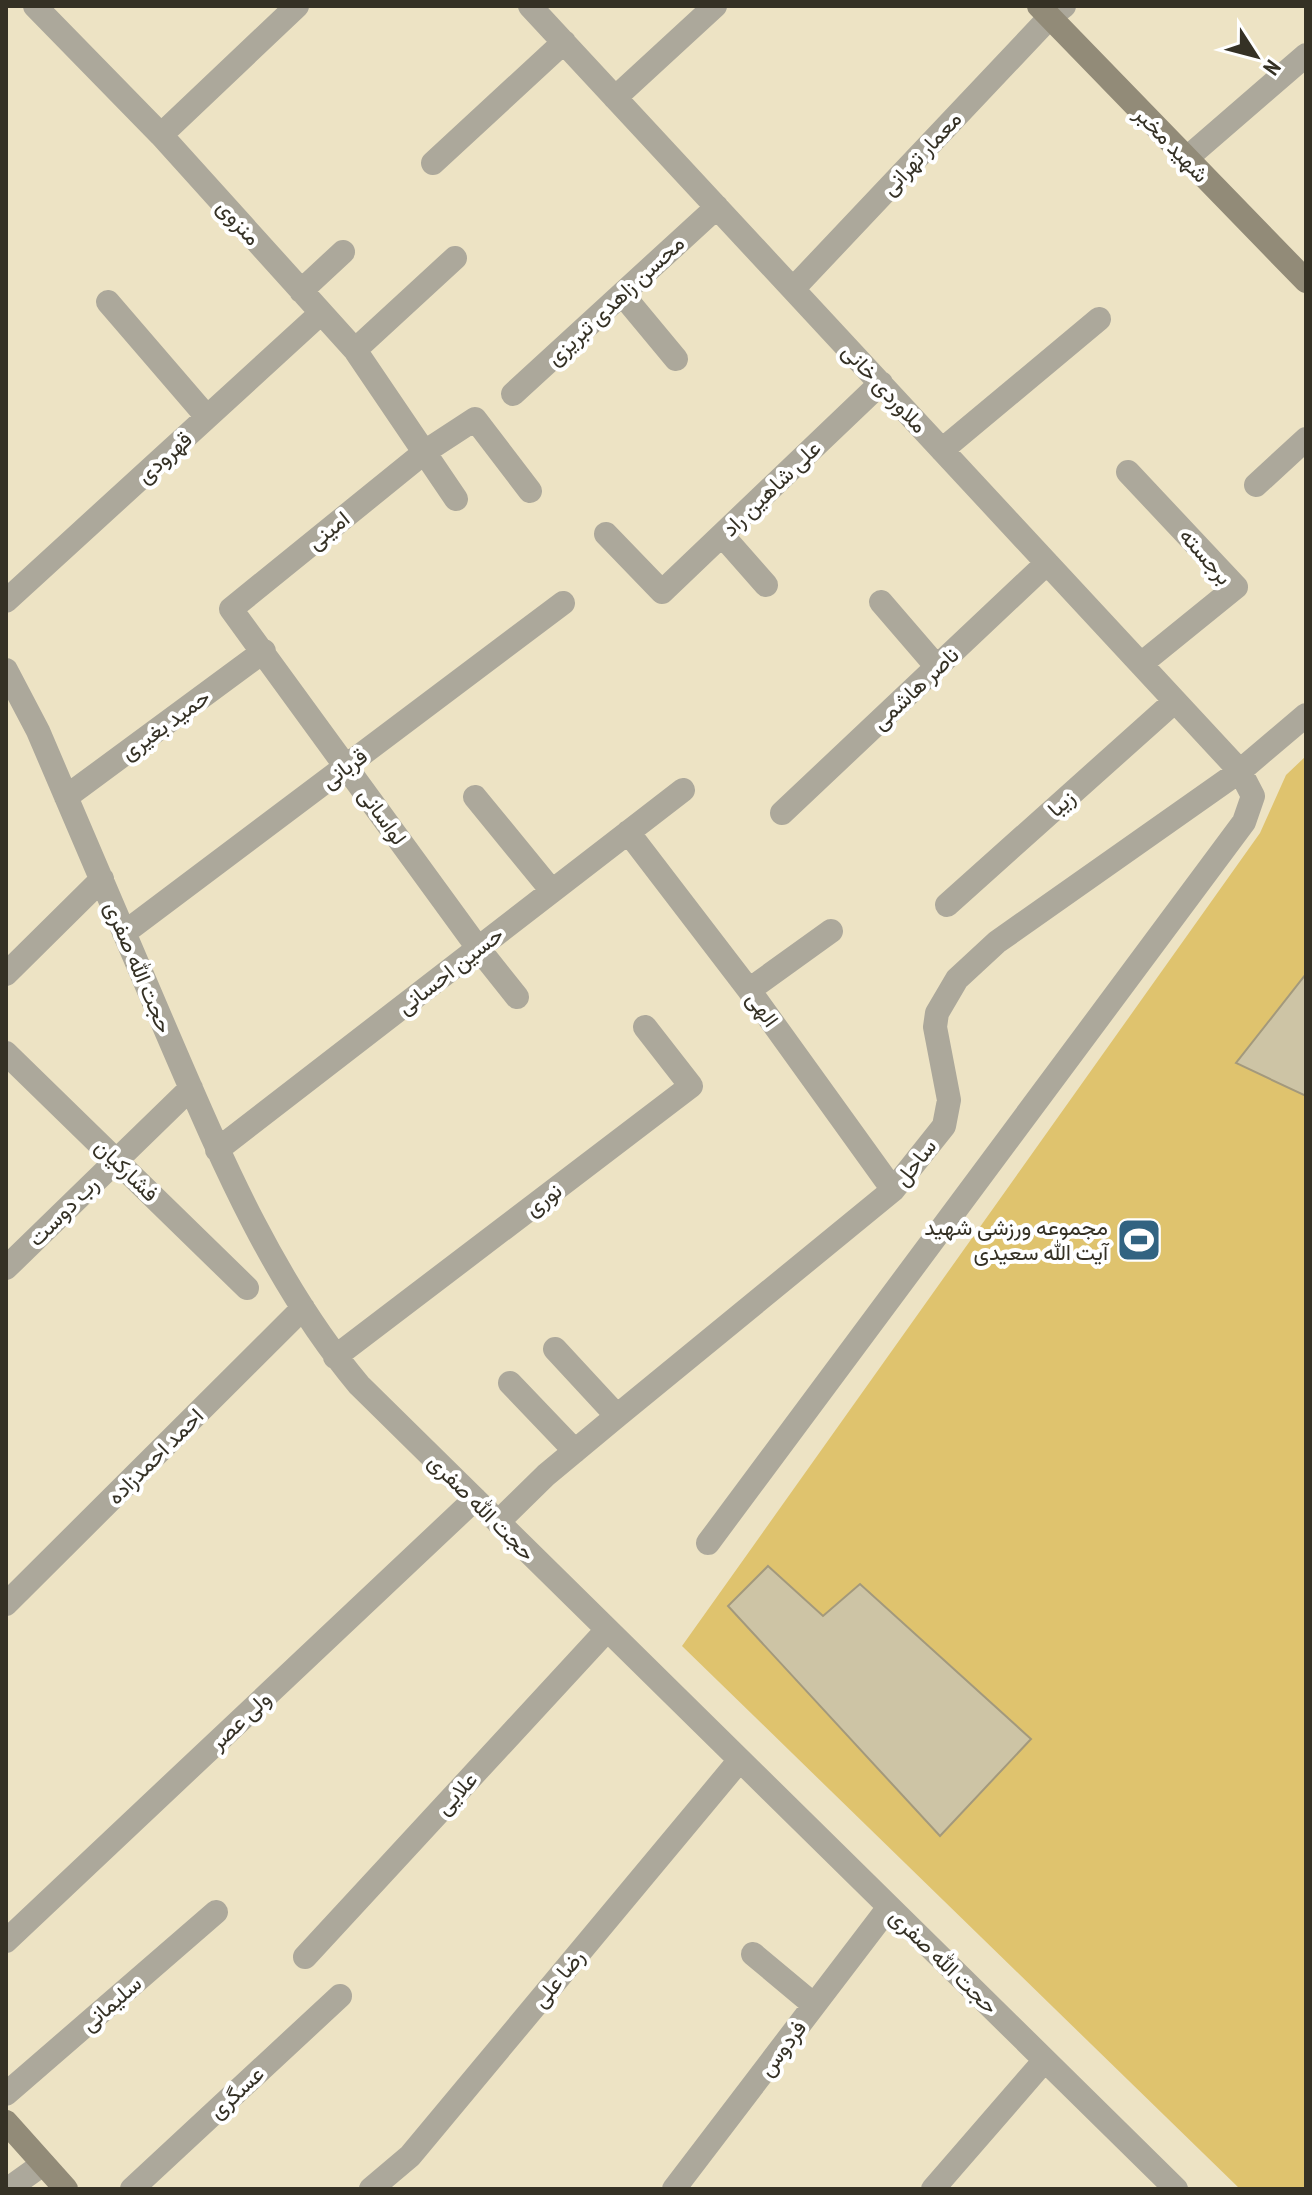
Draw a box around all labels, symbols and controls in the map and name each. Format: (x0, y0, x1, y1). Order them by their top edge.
north arrow (1216, 16, 1296, 96)
text: N (1257, 55, 1287, 81)
street label: شهید مخبر (1128, 99, 1215, 188)
street label: معمار تهرانی (875, 105, 967, 201)
street label: منزوی (211, 193, 267, 251)
street label: محسن زاهدی تبریزی (540, 229, 690, 371)
street label: ملاوردی خانی (836, 337, 934, 439)
street label: قهرودی (130, 425, 198, 489)
street label: علی شاهین راد (716, 434, 826, 542)
street label: امینی (301, 504, 355, 556)
street label: برجسته (1174, 522, 1238, 590)
street label: ناصر هاشمی (866, 641, 964, 735)
street label: حمید بغیری (115, 682, 215, 766)
street label: قربانی (315, 742, 373, 794)
street label: لواسانی (353, 782, 413, 850)
street label: زیبا (1041, 783, 1081, 823)
street label: حجت الله صفری (99, 897, 179, 1037)
street label: حسین احسانی (391, 920, 509, 1020)
street label: الهی (741, 986, 785, 1032)
street label: فشارکیان (89, 1133, 165, 1207)
street label: ساحل (888, 1133, 942, 1191)
street label: رب دوست (22, 1170, 104, 1252)
street label: نوری (519, 1176, 567, 1222)
place label: مجموعه ورزشی شهید آیت‌ الله سعیدی (924, 1213, 1110, 1266)
sports icon: مجموعه ورزشی شهید آیت‌ الله سعیدی (1115, 1216, 1163, 1264)
street label: احمد احمدزاده (101, 1402, 209, 1510)
street label: حجت الله صفری (422, 1447, 542, 1567)
street label: ولی عصر (203, 1685, 277, 1756)
street label: علایی (429, 1766, 483, 1820)
street label: حجت الله صفری (884, 1902, 1004, 2020)
street label: رضا علی (526, 1943, 590, 2013)
street label: سلیمانی (75, 1969, 147, 2037)
street label: فردوس (752, 2014, 812, 2082)
street label: عسگری (203, 2059, 269, 2125)

